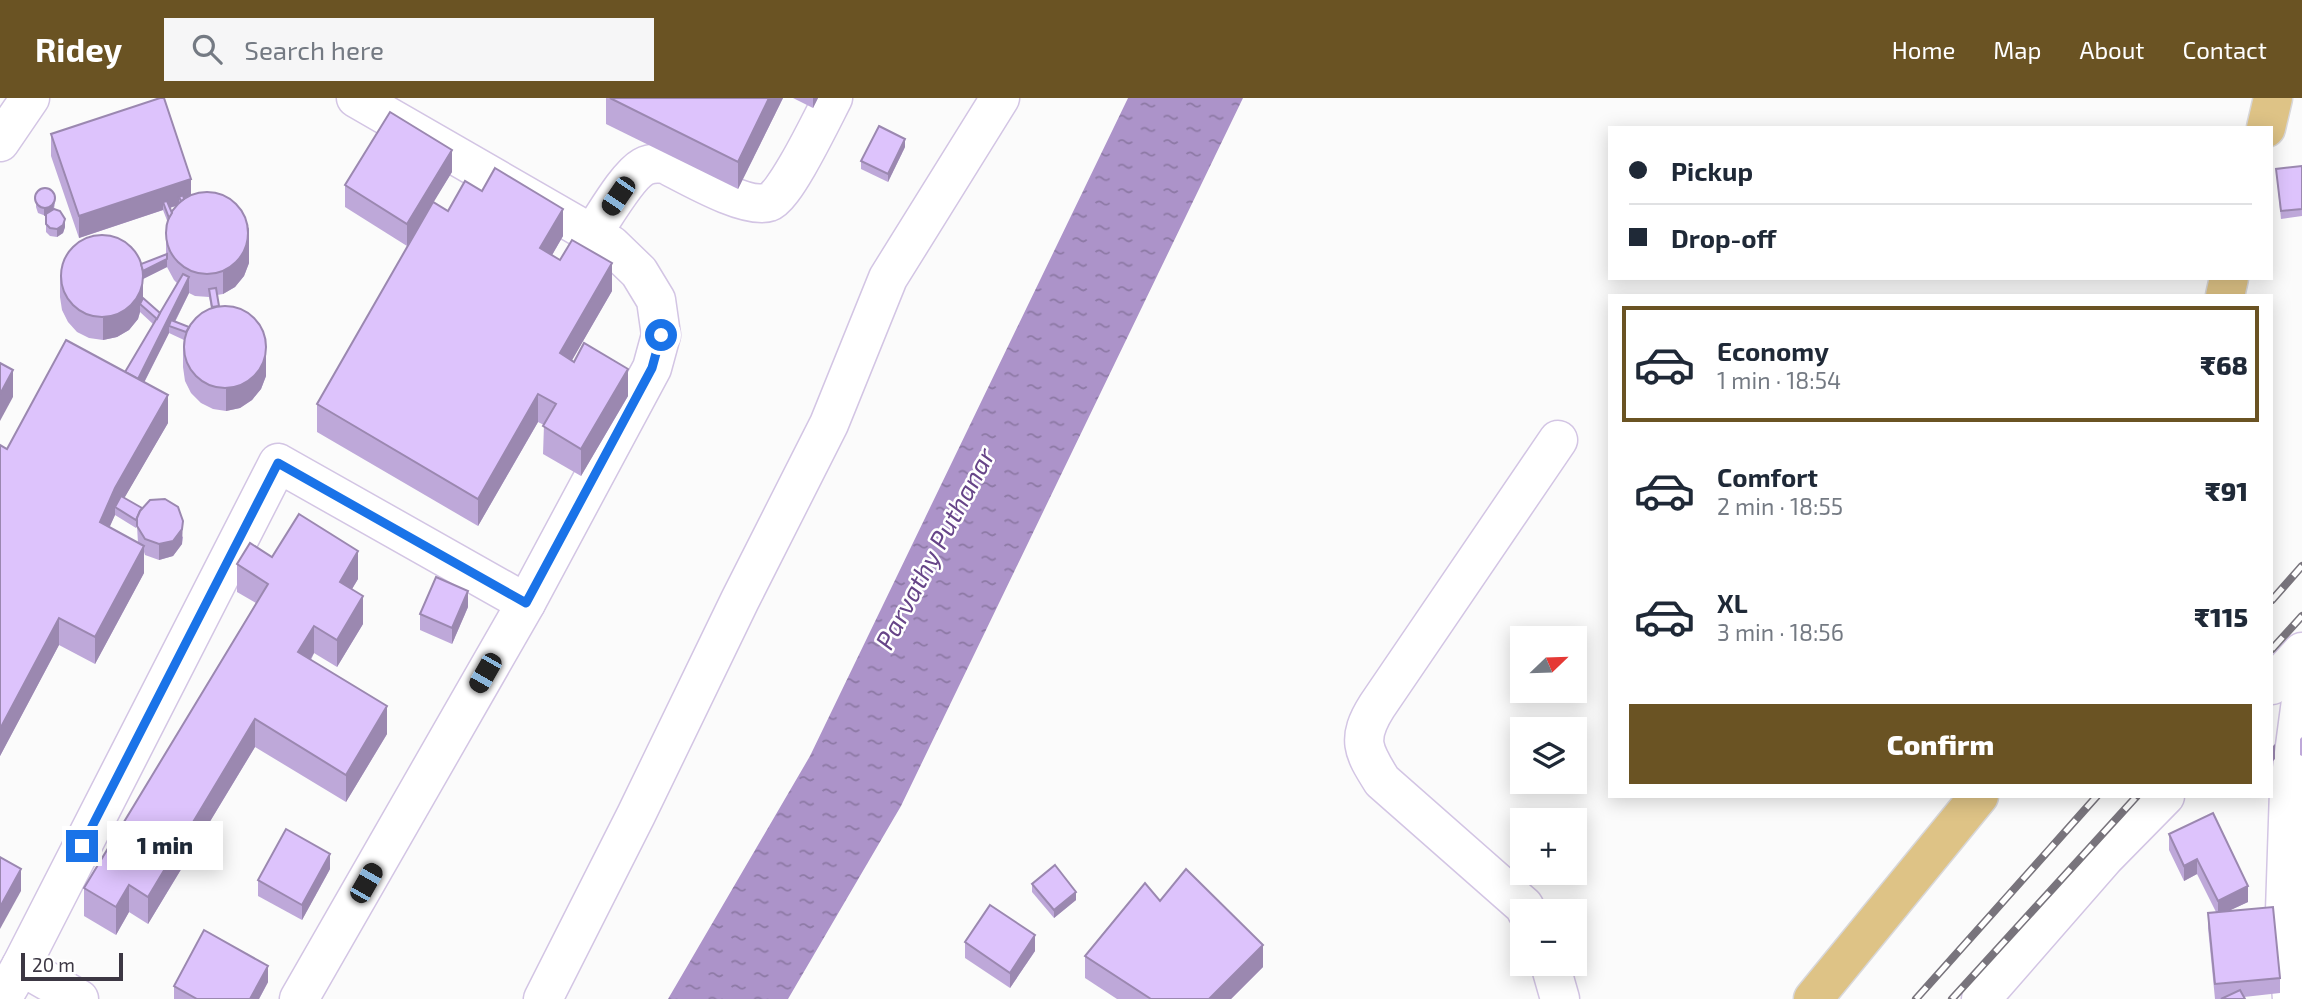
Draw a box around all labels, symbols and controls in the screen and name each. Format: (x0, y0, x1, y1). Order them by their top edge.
search box (164, 18, 654, 81)
text: Ridey (35, 29, 122, 69)
icon: search (188, 30, 226, 68)
text: Search here (244, 34, 384, 65)
text: Home (1892, 35, 1955, 64)
text: Map (1993, 35, 2041, 64)
text: About (2079, 35, 2145, 64)
text: Contact (2183, 35, 2267, 64)
text: Pickup (1671, 155, 1753, 186)
car (598, 173, 639, 219)
text: Drop-off (1671, 222, 1776, 253)
route start (645, 319, 677, 351)
icon: car (1633, 333, 1696, 396)
text: Economy (1717, 335, 1829, 366)
text: ₹68 (2200, 349, 2248, 380)
text: 1 min · 18:54 (1717, 366, 1841, 394)
water label: Parvathy Puthanar (868, 441, 1001, 655)
icon: car (1633, 459, 1696, 522)
text: Comfort (1717, 461, 1818, 492)
text: ₹91 (2205, 475, 2248, 506)
text: 2 min · 18:55 (1717, 492, 1843, 520)
icon: car (1633, 585, 1696, 648)
text: XL (1717, 587, 1748, 618)
text: ₹115 (2194, 601, 2248, 632)
text: 3 min · 18:56 (1717, 618, 1844, 646)
north arrow (1510, 626, 1587, 704)
map controls (1510, 626, 1587, 976)
car (466, 650, 505, 696)
button: Confirm (1629, 704, 2252, 784)
button: layers (1510, 717, 1587, 794)
button: + (1510, 808, 1587, 885)
callout: 1 min (106, 822, 222, 870)
route end (66, 830, 98, 862)
text: 1 min (137, 831, 193, 859)
car (347, 860, 386, 906)
button: − (1510, 899, 1587, 976)
scale bar (21, 950, 122, 982)
text: 20 m (32, 953, 75, 976)

